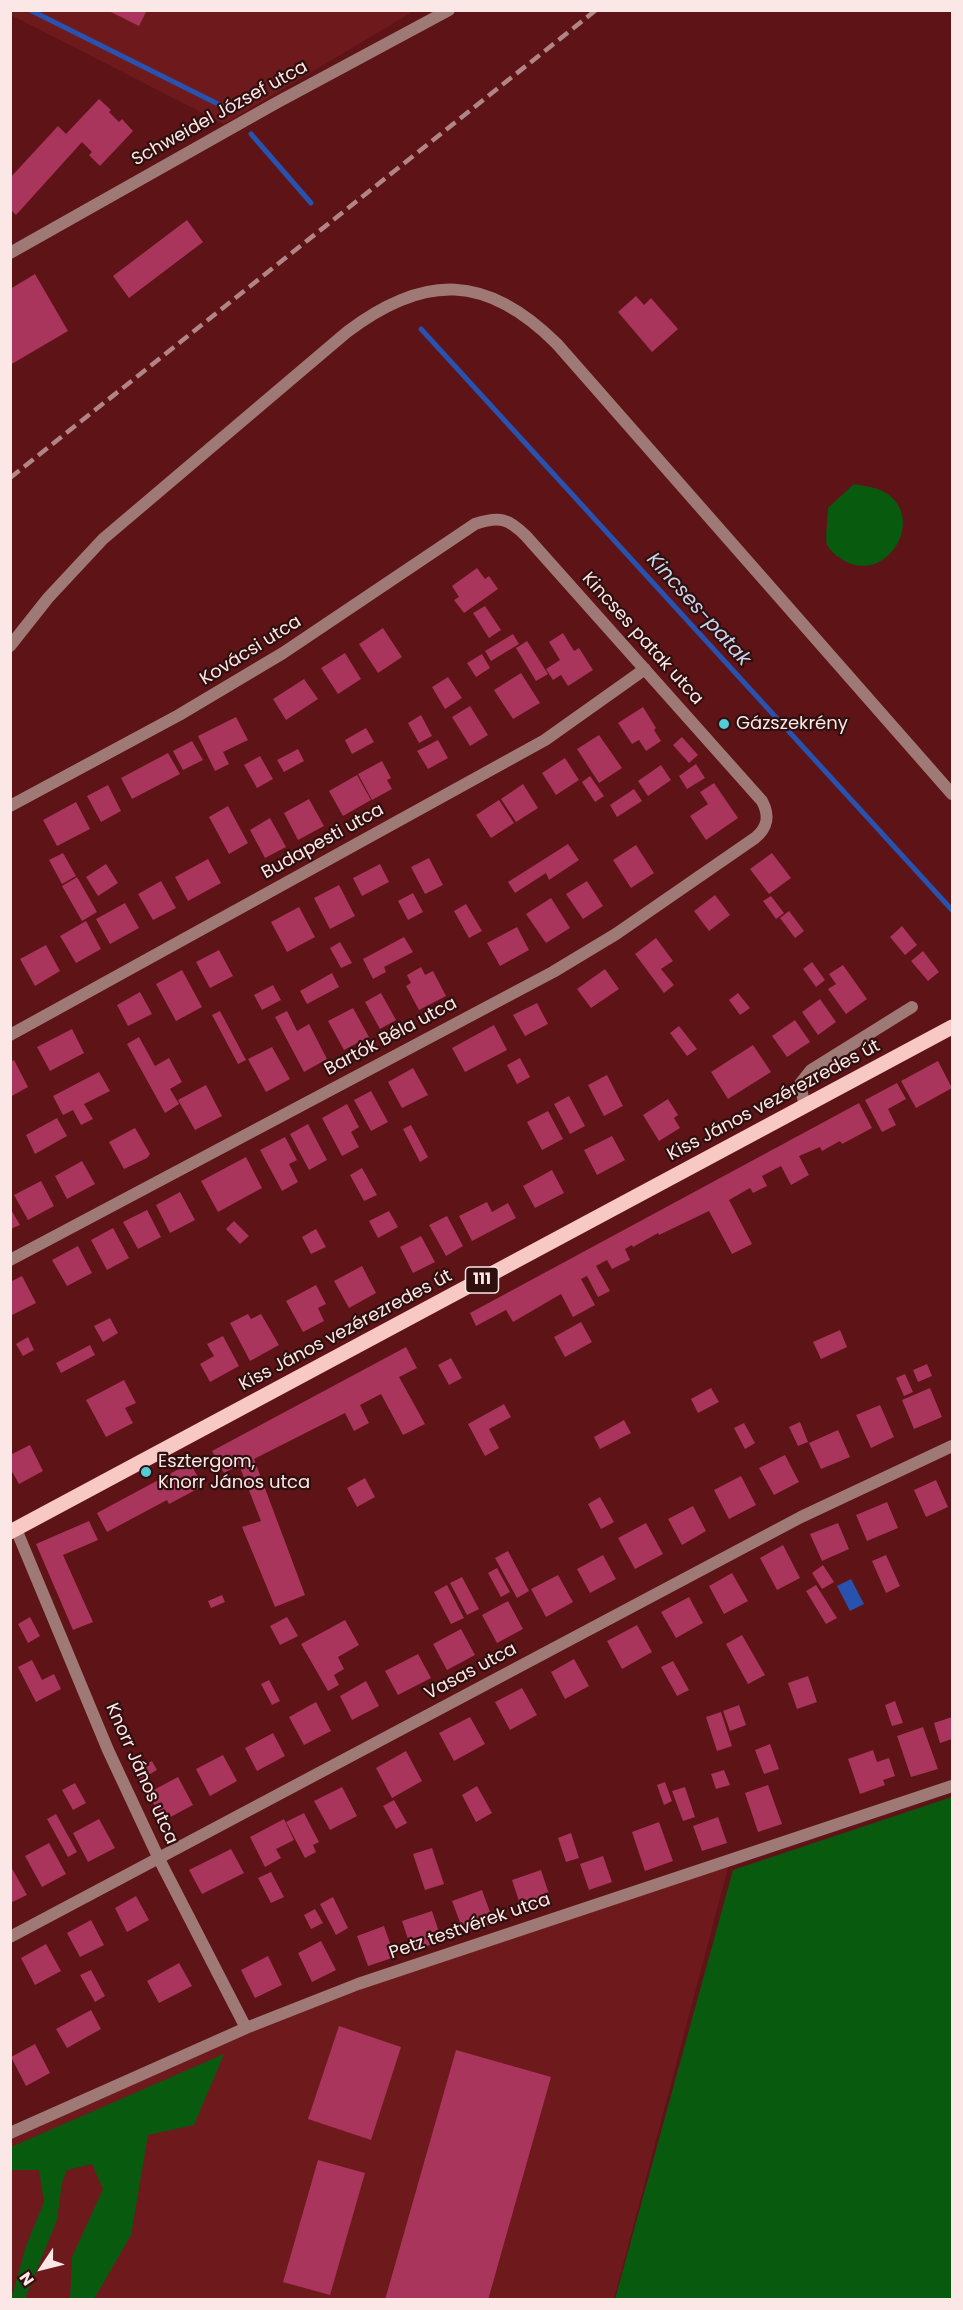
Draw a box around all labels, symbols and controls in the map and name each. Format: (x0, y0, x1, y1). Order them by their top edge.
street label: Schweidel József utca (128, 57, 312, 171)
water label: Kincses-patak (641, 548, 755, 672)
street label: Kincses patak utca (577, 568, 707, 710)
street label: Kovácsi utca (196, 611, 306, 691)
place label: Gázszekrény (736, 713, 848, 735)
marker: Gázszekrény (717, 717, 731, 731)
street label: Budapesti utca (258, 799, 388, 885)
street label: Bartók Béla utca (321, 993, 461, 1081)
street label: Kiss János vezérezredes út (664, 1036, 884, 1166)
street label: Kiss János vezérezredes út (236, 1266, 456, 1396)
road number: 111 (466, 1267, 498, 1293)
place label: Esztergom, Knorr János utca (158, 1451, 310, 1494)
marker: Esztergom, Knorr János utca (139, 1465, 153, 1479)
street label: Vasas utca (421, 1639, 521, 1705)
street label: Knorr János utca (100, 1700, 182, 1848)
street label: Petz testvérek utca (387, 1889, 553, 1965)
north arrow (12, 2238, 72, 2298)
text: N (14, 2267, 40, 2290)

